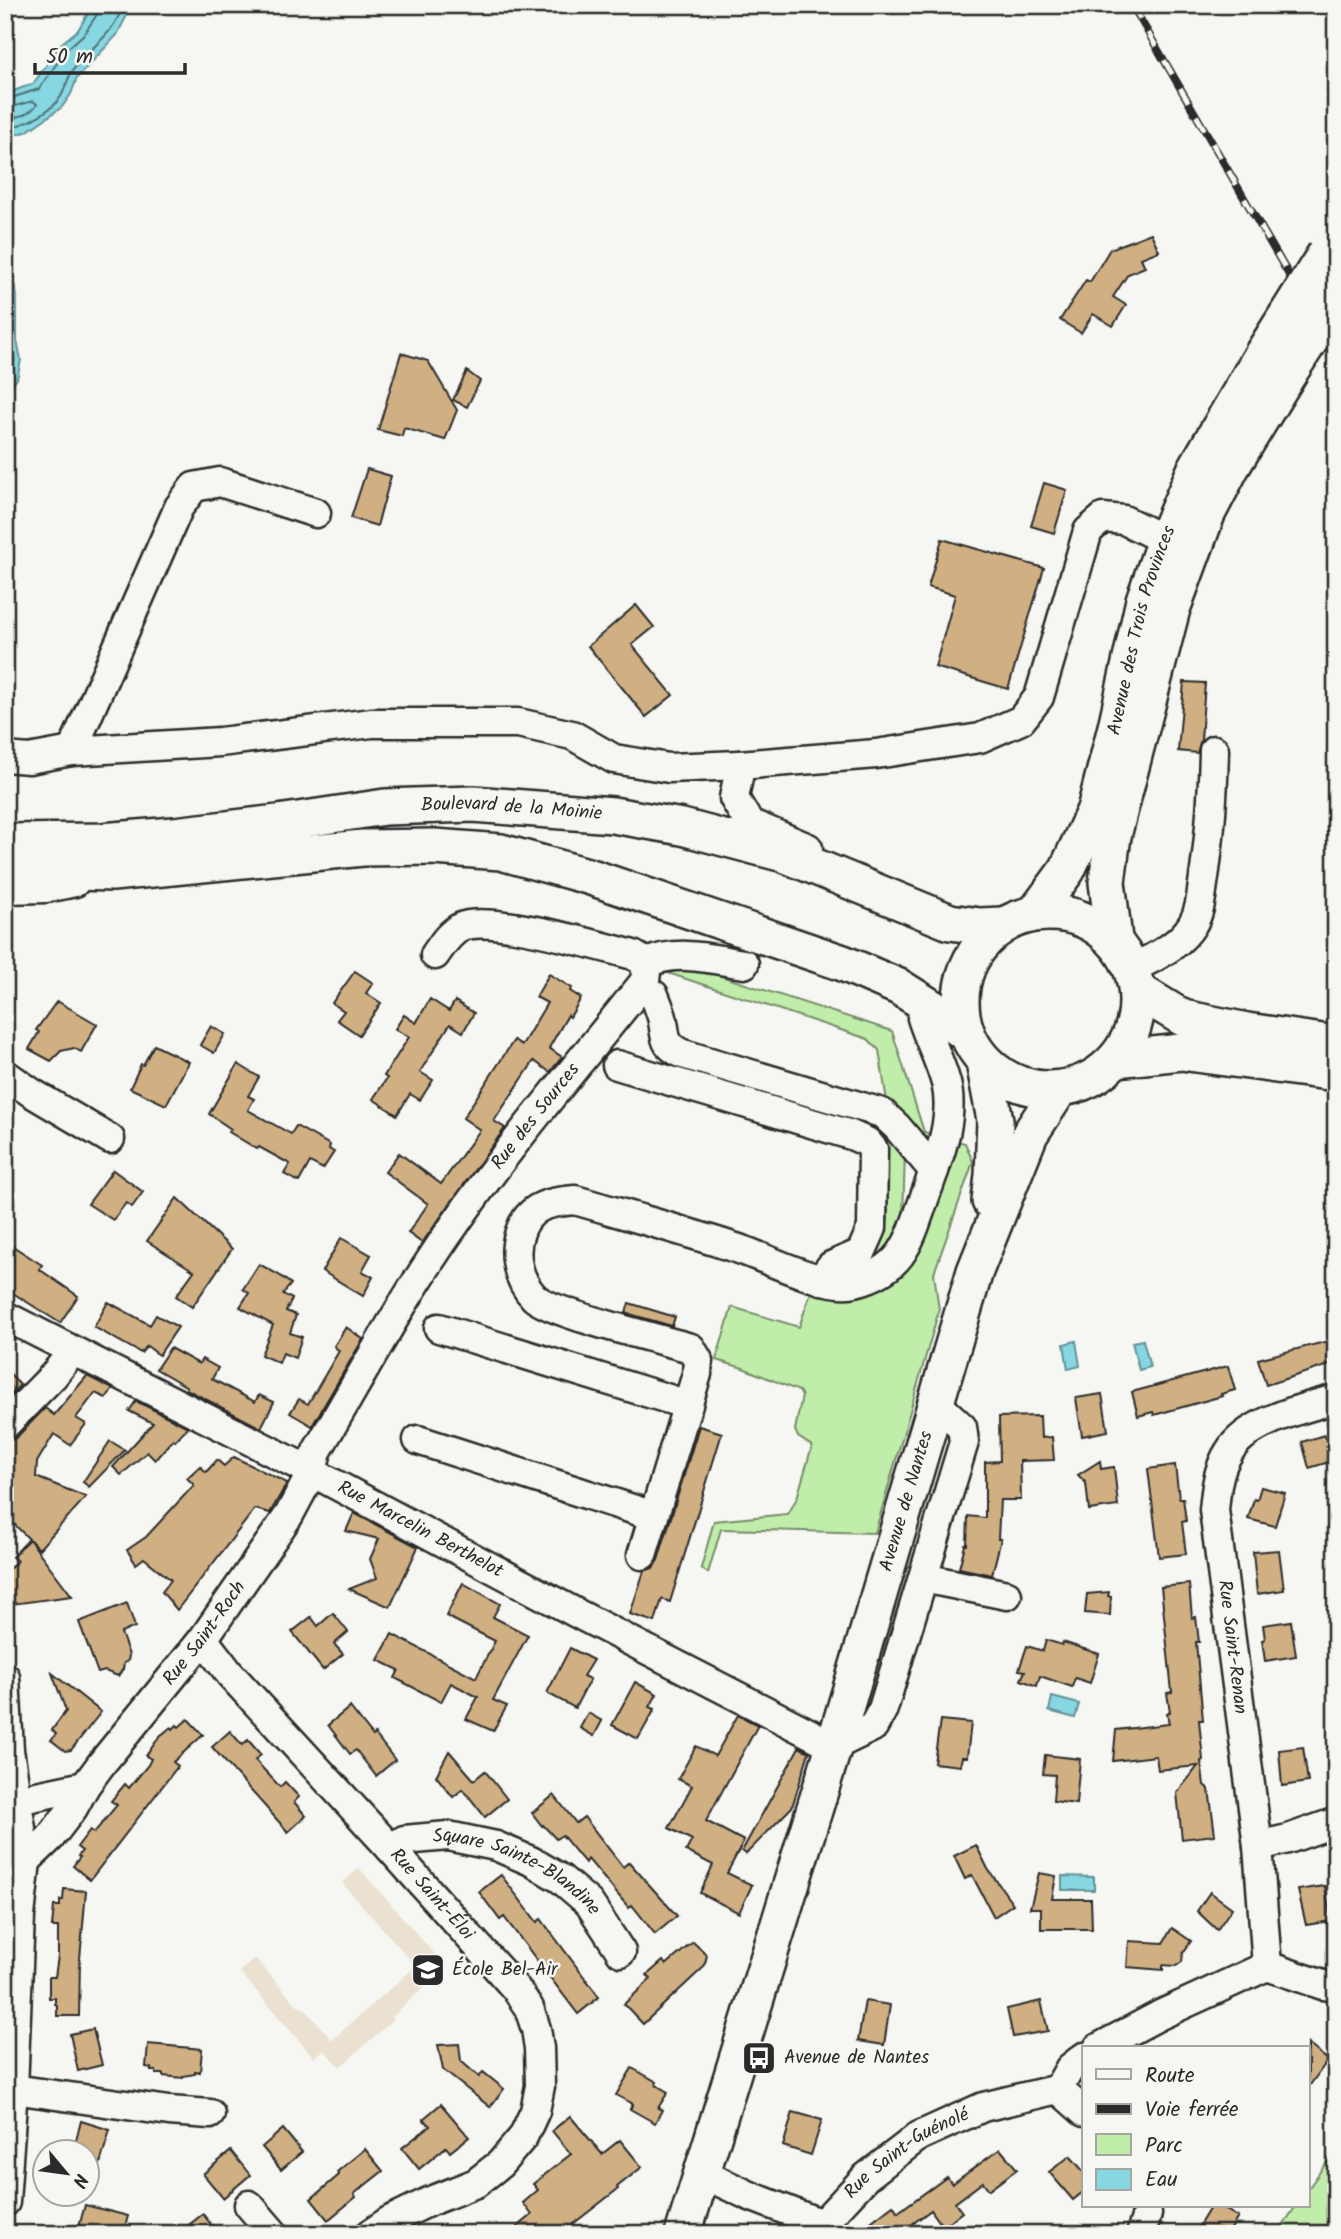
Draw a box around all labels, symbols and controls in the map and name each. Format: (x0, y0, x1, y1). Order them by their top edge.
scale bar (35, 32, 186, 76)
text: 50 m (46, 41, 93, 74)
street label: Avenue des Trois Provinces (1100, 521, 1184, 738)
street label: Boulevard de la Moinie (420, 789, 604, 829)
street label: Rue des Sources (484, 1056, 588, 1177)
street label: Avenue de Nantes (872, 1427, 942, 1575)
street label: Rue Marcelin Berthelot (332, 1473, 509, 1587)
street label: Rue Saint-Roch (155, 1575, 254, 1693)
street label: Rue Saint-Renan (1209, 1578, 1255, 1716)
street label: Square Sainte-Blandine (431, 1821, 609, 1922)
street label: Rue Saint-Éloi (382, 1842, 482, 1949)
school or university icon: École Bel-Air (409, 1951, 447, 1989)
place label: École Bel-Air (452, 1955, 559, 1985)
bus stop icon: Avenue de Nantes (740, 2039, 778, 2077)
place label: Avenue de Nantes (784, 2043, 929, 2073)
legend (1082, 2046, 1310, 2208)
text: Route (1145, 2060, 1195, 2093)
text: Voie ferrée (1145, 2094, 1239, 2127)
street label: Rue Saint-Guénolé (837, 2100, 975, 2206)
text: Parc (1145, 2130, 1183, 2163)
north arrow (32, 2138, 102, 2208)
text: Eau (1145, 2164, 1177, 2197)
text: N (63, 2168, 95, 2193)

